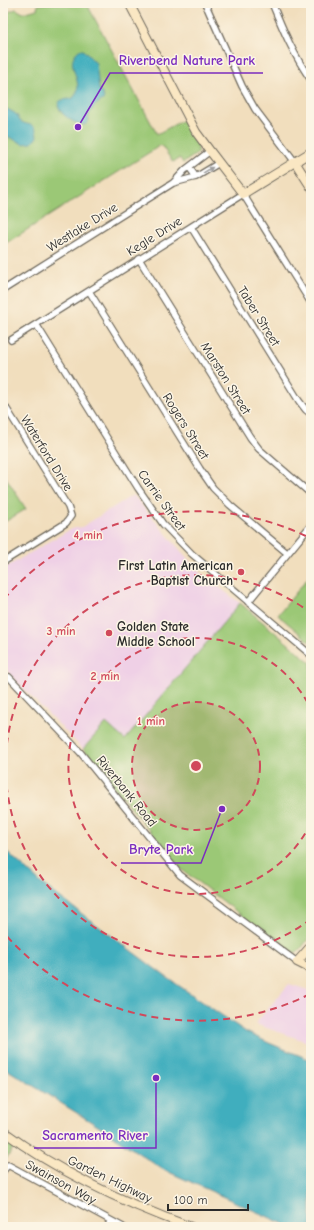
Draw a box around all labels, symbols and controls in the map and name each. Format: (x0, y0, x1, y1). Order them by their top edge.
callout: Riverbend Nature Park (110, 47, 263, 73)
text: Riverbend Nature Park (119, 52, 255, 69)
one-way arrow (202, 166, 214, 173)
street label: Westlake Drive (44, 199, 120, 255)
street label: Kegle Drive (124, 213, 185, 259)
street label: Taber Street (235, 283, 284, 350)
street label: Marston Street (198, 339, 255, 418)
street label: Rogers Street (160, 390, 213, 463)
street label: Waterford Drive (18, 412, 77, 494)
street label: Carrie Street (135, 467, 190, 534)
text: 4 min (74, 528, 102, 542)
place label: First Latin American Baptist Church (118, 558, 233, 588)
marker: First Latin American Baptist Church (236, 567, 246, 577)
place label: Golden State Middle School (117, 619, 195, 649)
text: 3 min (46, 624, 76, 638)
marker: Golden State Middle School (104, 628, 114, 638)
text: 2 min (90, 669, 120, 683)
text: 1 min (137, 714, 165, 728)
street label: Riverbank Road (94, 752, 160, 830)
centre of rings (189, 759, 203, 773)
callout: Bryte Park (121, 837, 201, 863)
text: Bryte Park (129, 841, 193, 858)
callout: Sacramento River (34, 1122, 156, 1148)
text: Sacramento River (42, 1127, 148, 1144)
street label: Garden Highway (65, 1152, 155, 1206)
street label: Swainson Way (23, 1156, 99, 1208)
scale bar (168, 1186, 248, 1212)
text: 100 m (174, 1193, 207, 1207)

